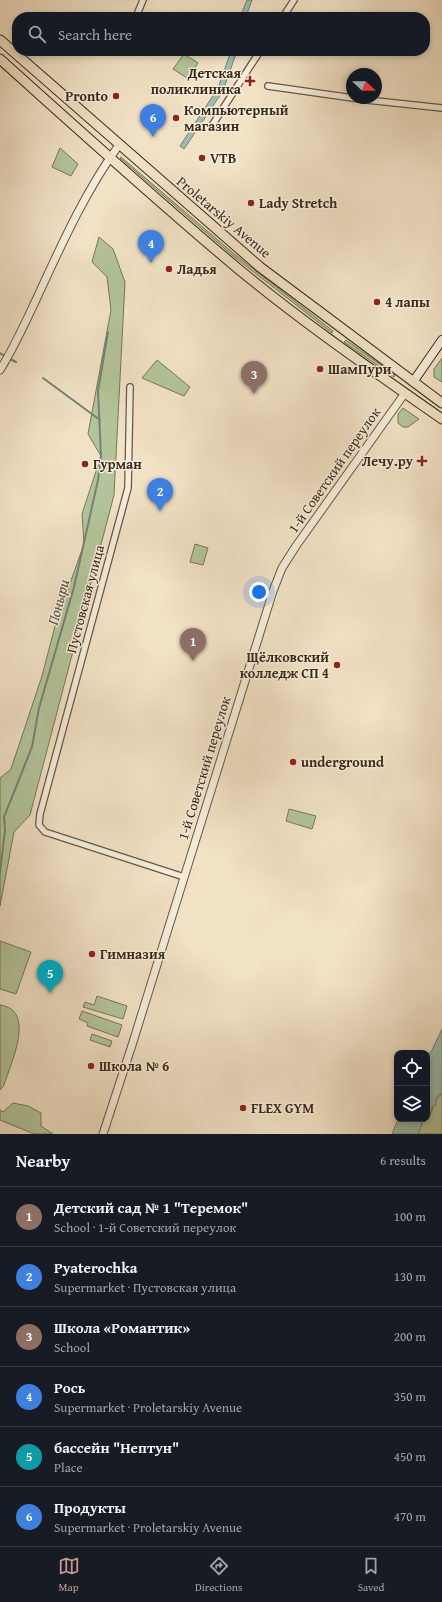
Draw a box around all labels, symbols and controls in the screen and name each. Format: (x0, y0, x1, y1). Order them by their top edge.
search box (12, 12, 430, 56)
icon: search (26, 23, 48, 45)
text: Search here (58, 24, 132, 45)
place label: Детская поликлиника (151, 63, 242, 99)
north arrow (346, 68, 382, 104)
marker: Детская поликлиника (244, 75, 256, 87)
place label: Pronto (65, 86, 109, 106)
marker: Pronto (111, 91, 121, 101)
place label: Компьютерный магазин (184, 100, 289, 136)
pin: 6 (140, 104, 166, 137)
marker: Компьютерный магазин (171, 113, 181, 123)
place label: VTB (210, 148, 236, 168)
marker: VTB (197, 153, 207, 163)
street label: Proletarskiy Avenue (172, 172, 276, 263)
place label: Lady Stretch (259, 193, 338, 213)
marker: Lady Stretch (246, 198, 256, 208)
pin: 4 (138, 230, 164, 263)
place label: Ладья (177, 259, 217, 279)
marker: Ладья (164, 264, 174, 274)
place label: 4 лапы (385, 292, 430, 312)
marker: 4 лапы (372, 297, 382, 307)
place label: ШамПури (328, 359, 392, 379)
pin: 3 (241, 361, 267, 394)
marker: ШамПури (315, 364, 325, 374)
street label: 1-й Советский переулок (283, 403, 385, 537)
place label: Лечу.ру (362, 451, 414, 471)
place label: Гурман (93, 454, 142, 474)
marker: Лечу.ру (416, 455, 428, 467)
marker: Гурман (80, 459, 90, 469)
pin: 2 (147, 478, 173, 511)
street label: Пустовская улица (61, 542, 109, 655)
water label: Поныри (42, 576, 74, 627)
your location (249, 582, 269, 602)
pin: 1 (180, 628, 206, 661)
place label: Щёлковский колледж СП 4 (240, 647, 329, 683)
marker: Щёлковский колледж СП 4 (332, 660, 342, 670)
street label: 1-й Советский переулок (173, 693, 236, 842)
place label: underground (301, 752, 384, 772)
marker: underground (288, 757, 298, 767)
place label: Гимназия (100, 944, 166, 964)
marker: Гимназия (87, 949, 97, 959)
pin: 5 (37, 960, 63, 993)
map controls (394, 1050, 430, 1122)
button: locate (394, 1050, 430, 1086)
place label: Школа № 6 (99, 1056, 169, 1076)
marker: Школа № 6 (86, 1061, 96, 1071)
button: layers (394, 1086, 430, 1122)
place label: FLEX GYM (251, 1098, 314, 1118)
marker: FLEX GYM (238, 1103, 248, 1113)
text: Nearby (16, 1148, 70, 1173)
text: 6 results (380, 1151, 426, 1170)
text: Детский сад № 1 "Теремок" (54, 1197, 248, 1218)
text: 1 (26, 1207, 32, 1226)
text: 100 m (394, 1207, 426, 1226)
text: School · 1-й Советский переулок (54, 1218, 236, 1237)
text: Pyaterochka (54, 1257, 137, 1278)
text: 2 (26, 1267, 32, 1286)
text: 130 m (394, 1267, 426, 1286)
text: Supermarket · Пустовская улица (54, 1278, 236, 1297)
text: Школа «Романтик» (54, 1317, 190, 1338)
text: 3 (26, 1327, 32, 1346)
text: 200 m (394, 1327, 426, 1346)
text: School (54, 1338, 90, 1357)
text: Рось (54, 1377, 85, 1398)
text: 4 (26, 1387, 32, 1406)
text: 350 m (394, 1387, 426, 1406)
text: Supermarket · Proletarskiy Avenue (54, 1398, 242, 1417)
text: бассейн "Нептун" (54, 1437, 179, 1458)
text: 5 (26, 1447, 32, 1466)
text: 450 m (394, 1447, 426, 1466)
text: Place (54, 1458, 83, 1477)
text: Продукты (54, 1497, 126, 1518)
text: 6 (26, 1507, 32, 1526)
text: 470 m (394, 1507, 426, 1526)
text: Supermarket · Proletarskiy Avenue (54, 1518, 242, 1537)
tab: Map (58, 1555, 80, 1595)
tab: Directions (195, 1555, 242, 1595)
tab: Saved (358, 1555, 384, 1595)

